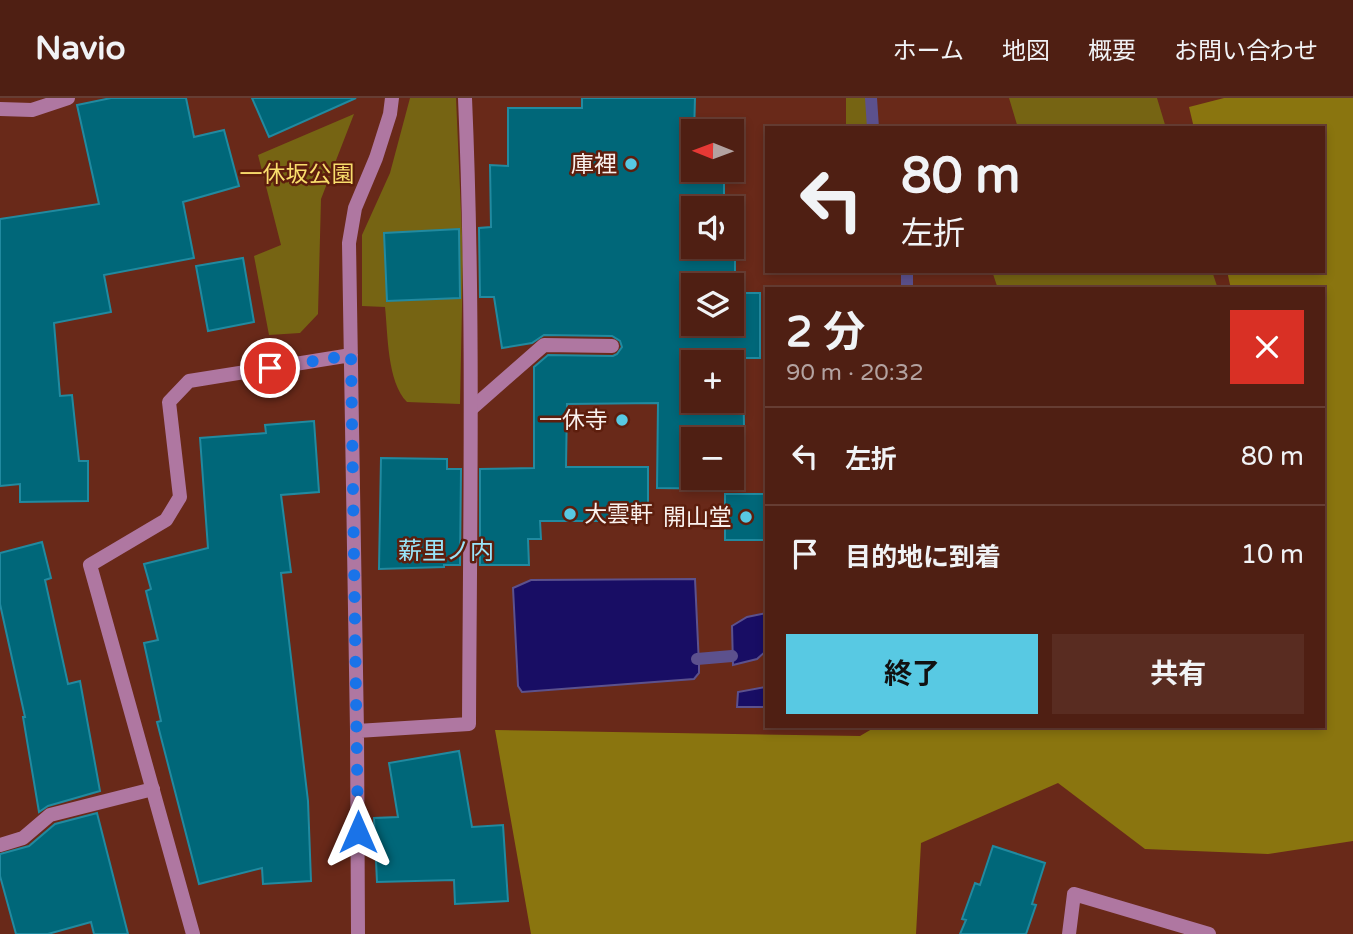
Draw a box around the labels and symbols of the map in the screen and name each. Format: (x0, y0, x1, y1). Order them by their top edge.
north arrow (681, 119, 744, 182)
place label: 庫裡 (571, 151, 617, 179)
marker: 庫裡 (623, 156, 639, 172)
park label: 一休坂公園 (240, 161, 355, 189)
pin (240, 338, 300, 398)
place label: 一休寺 (539, 407, 608, 435)
marker: 一休寺 (614, 412, 630, 428)
place label: 大雲軒 (584, 501, 653, 529)
place label: 開山堂 (663, 504, 732, 532)
marker: 大雲軒 (562, 506, 578, 522)
marker: 開山堂 (738, 509, 754, 525)
district label: 薪里ノ内 (398, 537, 494, 566)
position arrow (321, 795, 395, 869)

